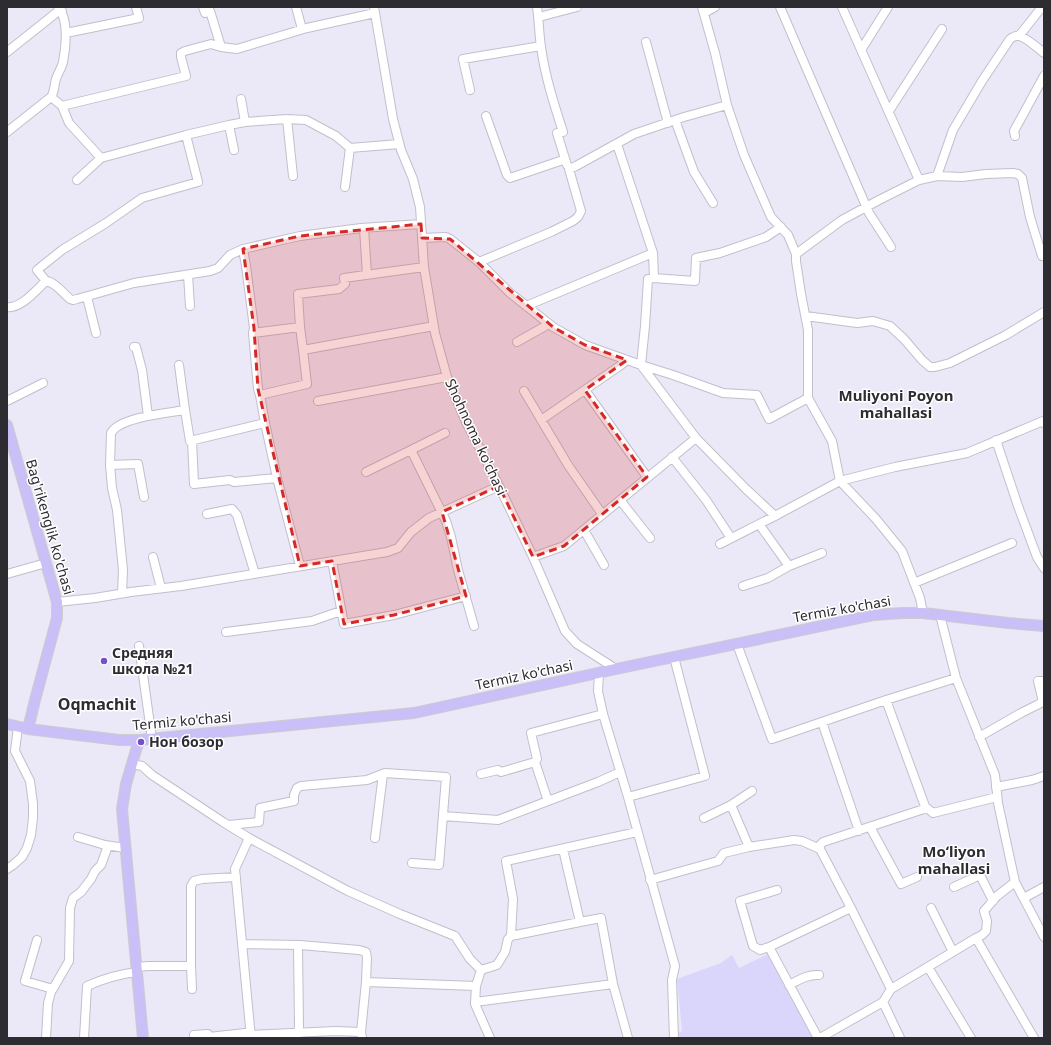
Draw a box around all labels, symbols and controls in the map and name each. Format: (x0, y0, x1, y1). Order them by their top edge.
street label: Shohnoma ko'chasi (441, 375, 512, 498)
district label: Muliyoni Poyon mahallasi (838, 385, 954, 422)
street label: Bag'rikenglik ko'chasi (22, 457, 79, 597)
street label: Termiz ko'chasi (791, 591, 892, 626)
place label: Средняя школа №21 (112, 643, 194, 678)
street label: Termiz ko'chasi (473, 655, 574, 694)
marker: Средняя школа №21 (99, 656, 109, 666)
district label: Oqmachit (58, 693, 136, 715)
street label: Termiz ko'chasi (132, 707, 232, 734)
place label: Нон бозор (149, 732, 224, 751)
marker: Нон бозор (136, 737, 146, 747)
district label: Moʻliyon mahallasi (918, 841, 990, 878)

